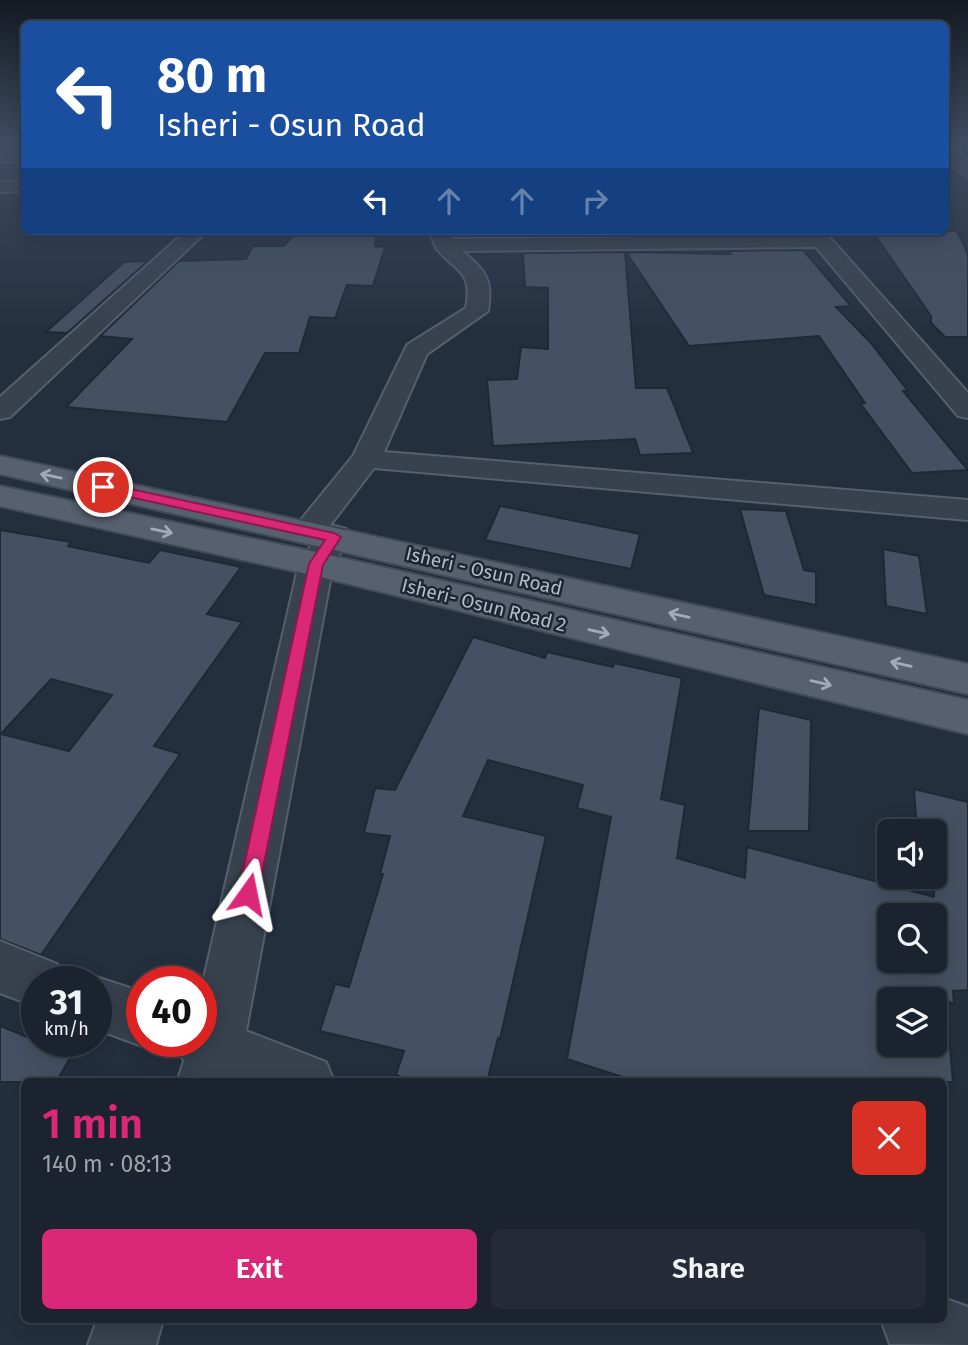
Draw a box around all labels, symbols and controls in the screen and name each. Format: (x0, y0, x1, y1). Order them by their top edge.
text: 80 m (157, 46, 267, 105)
icon: left (42, 49, 133, 140)
text: Isheri - Osun Road (157, 106, 426, 144)
icon: left (357, 182, 395, 220)
icon: ahead (430, 182, 468, 220)
icon: ahead (503, 182, 541, 220)
icon: right (576, 182, 614, 220)
pin (73, 457, 133, 517)
one-way arrow (40, 468, 63, 482)
icon: arrive (84, 468, 122, 506)
one-way arrow (150, 525, 173, 538)
street label: Isheri - Osun Road (404, 542, 564, 600)
street label: Isheri- Osun Road 2 (399, 573, 569, 637)
one-way arrow (668, 607, 691, 621)
one-way arrow (587, 626, 610, 640)
one-way arrow (890, 657, 913, 671)
one-way arrow (809, 677, 832, 690)
map controls (877, 819, 947, 1057)
button: sound (877, 819, 947, 889)
position arrow (211, 857, 285, 931)
button: search (877, 903, 947, 973)
speed limit sign: 40 (126, 966, 217, 1057)
text: 31 (50, 981, 83, 1023)
button: layers (877, 987, 947, 1057)
text: km/h (44, 1018, 89, 1040)
text: 1 min (42, 1099, 143, 1149)
button: close (852, 1101, 926, 1175)
text: 140 m · 08:13 (42, 1150, 172, 1178)
button: Exit (42, 1229, 477, 1309)
button: Share (491, 1229, 926, 1309)

